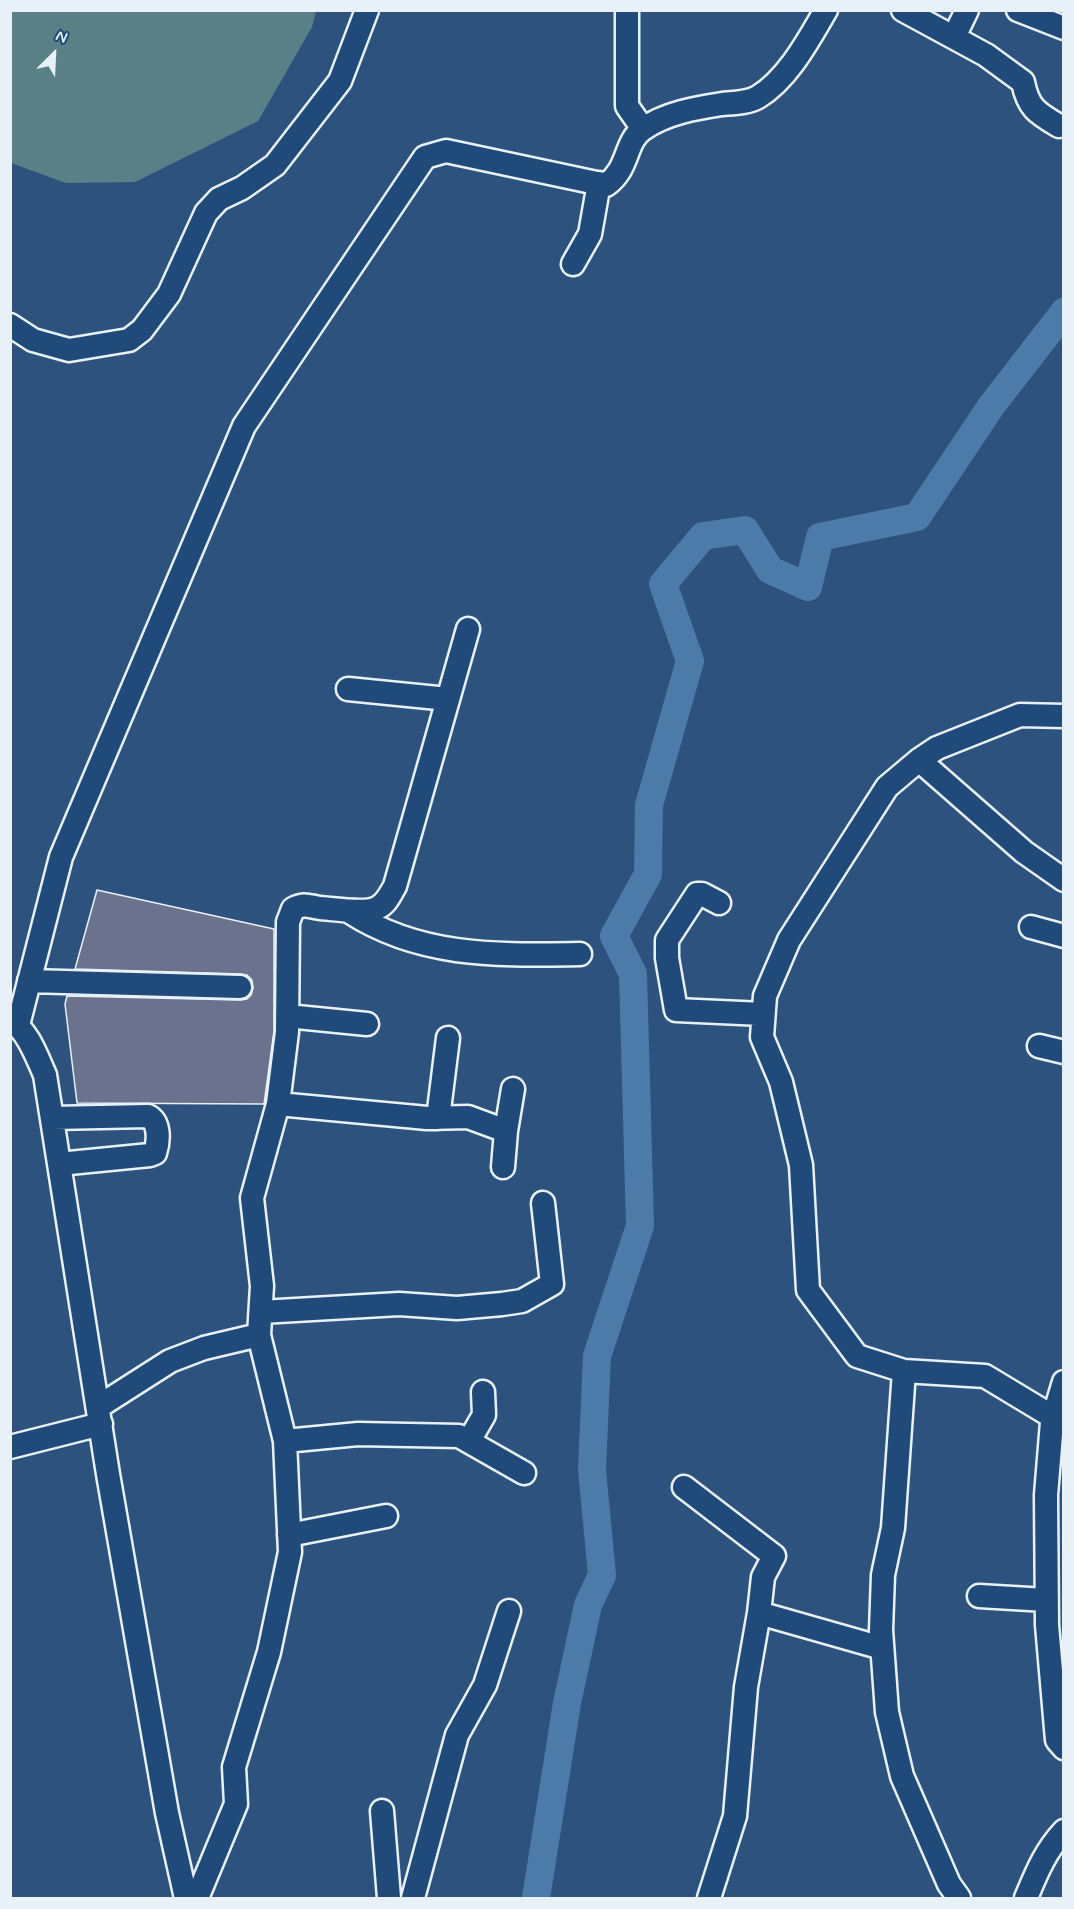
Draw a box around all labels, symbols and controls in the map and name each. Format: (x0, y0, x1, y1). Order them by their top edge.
north arrow (24, 24, 84, 84)
text: N (52, 25, 71, 49)

